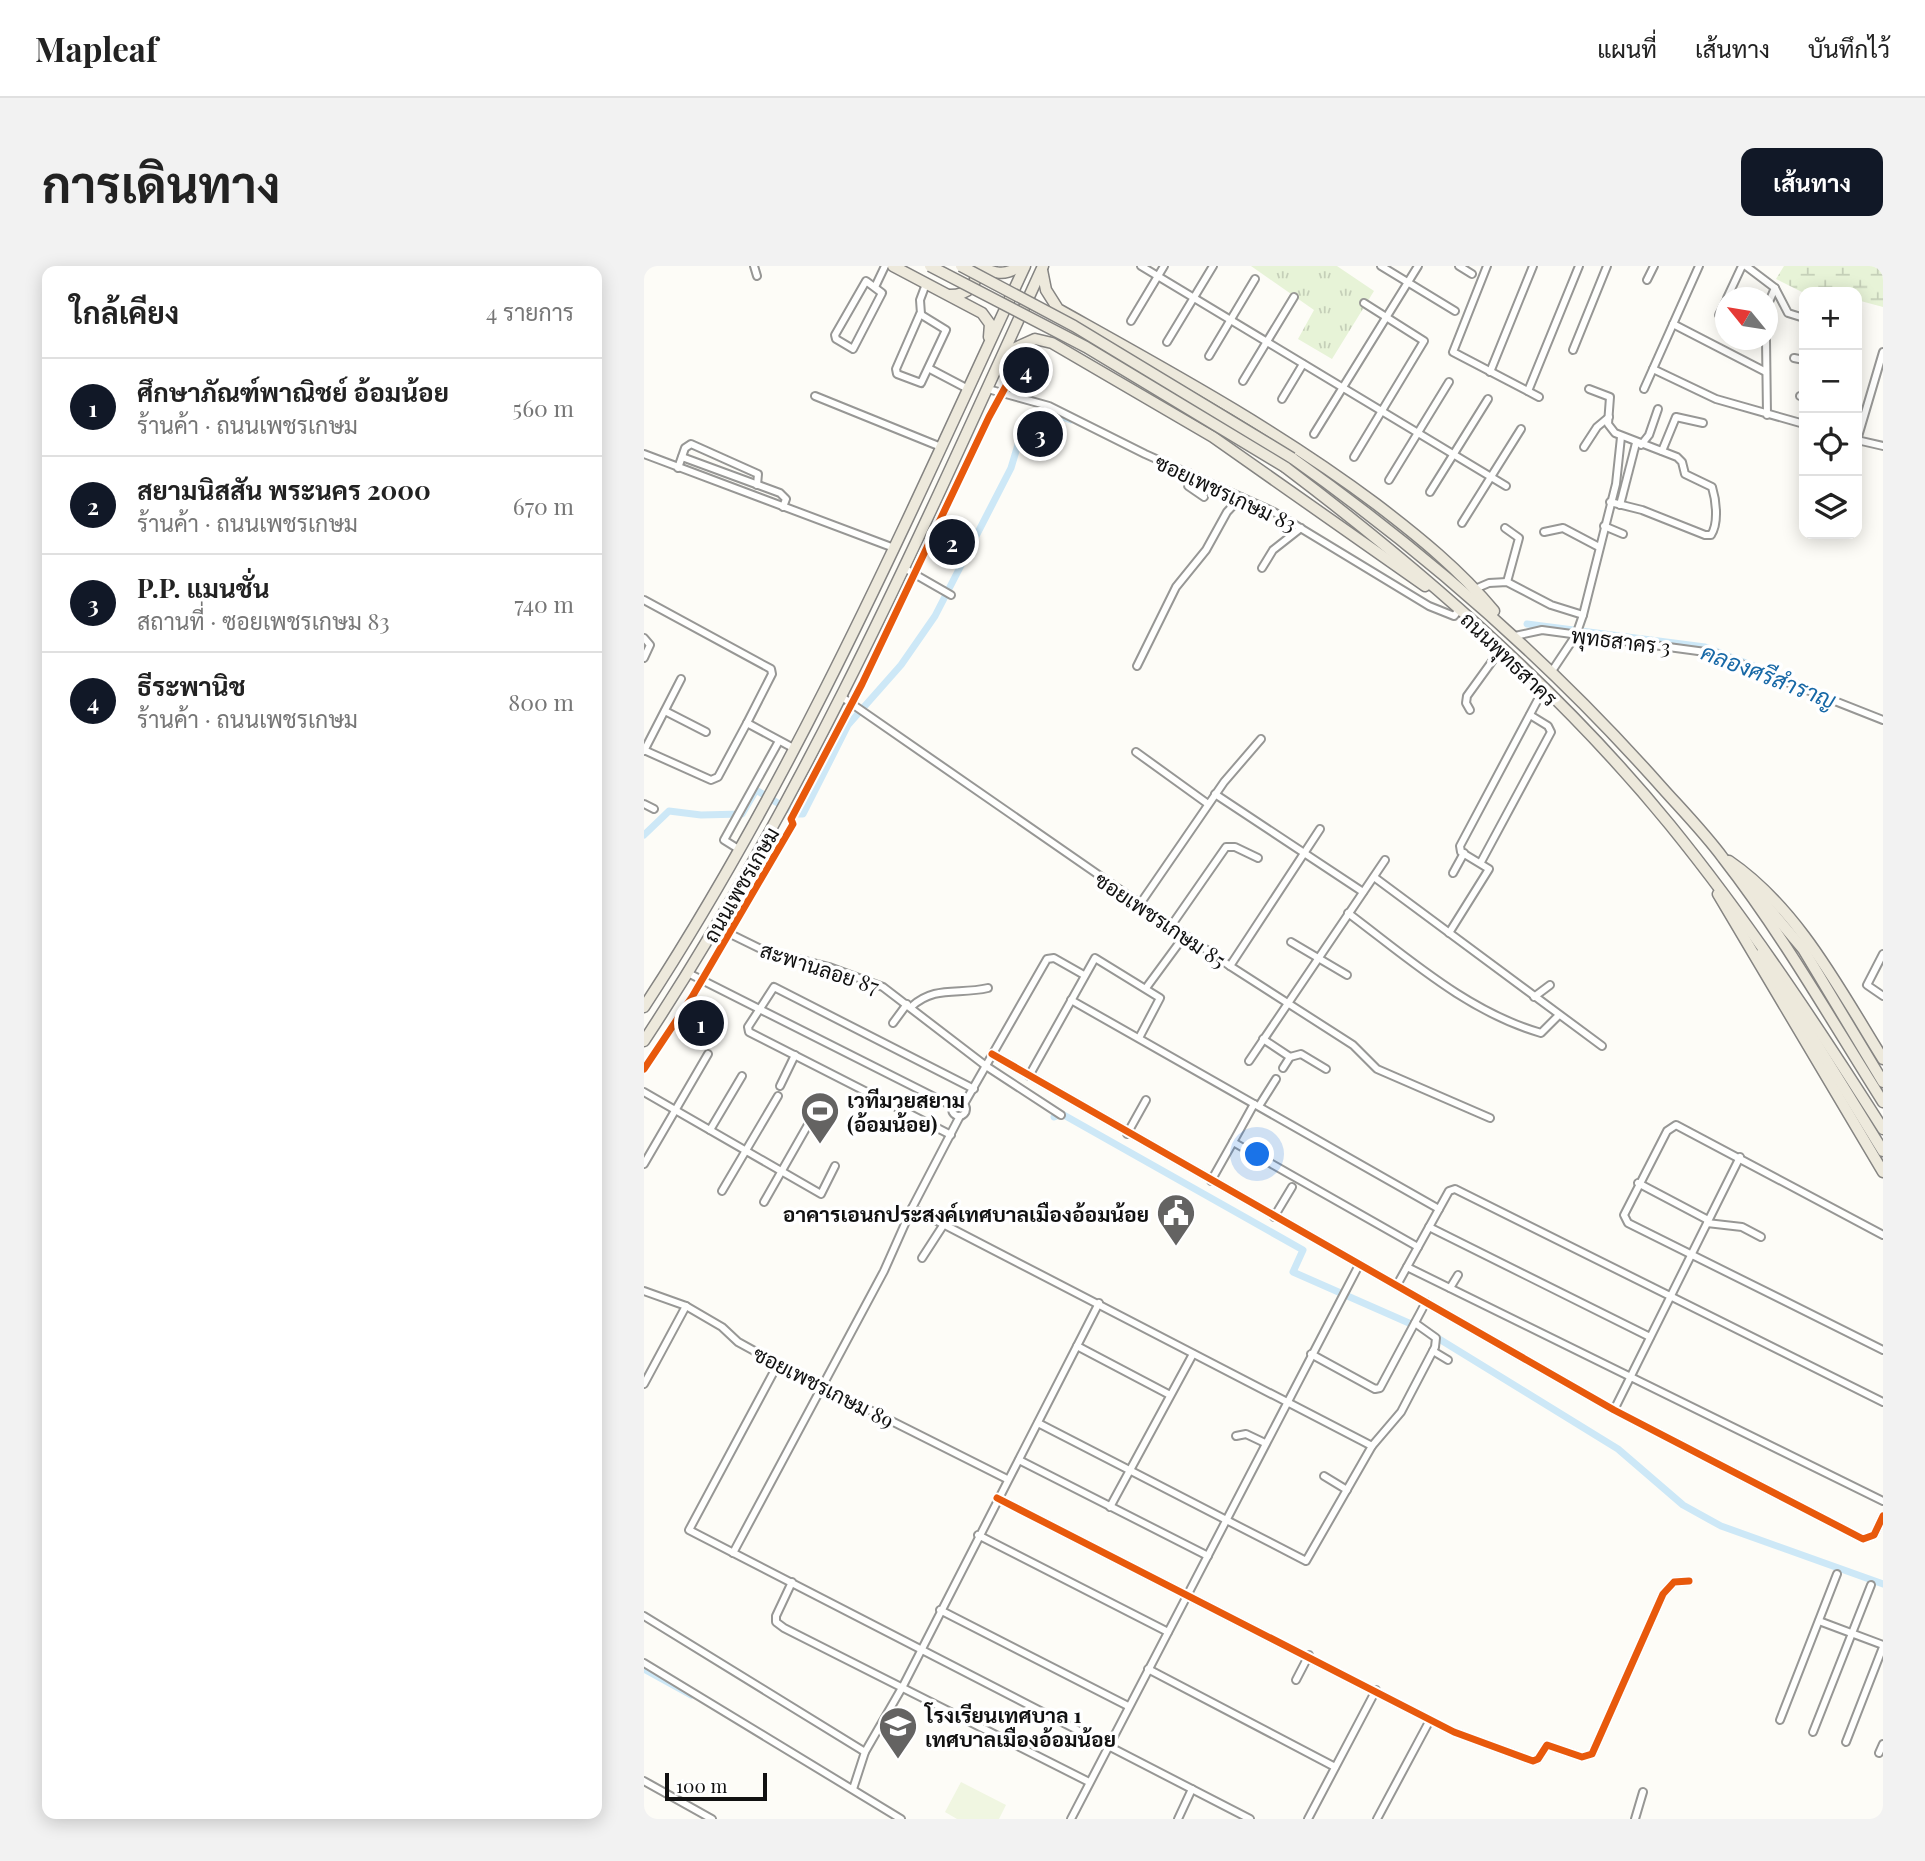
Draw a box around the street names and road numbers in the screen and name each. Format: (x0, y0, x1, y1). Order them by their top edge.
street label: ซอยเพชรเกษม 83 (1151, 447, 1301, 537)
street label: ถนนพุทธสาคร (1454, 605, 1564, 713)
street label: พุทธสาคร 3 (1569, 620, 1672, 662)
street label: ถนนเพชรเกษม (696, 821, 784, 947)
street label: ซอยเพชรเกษม 85 (1090, 865, 1232, 973)
street label: สะพานลอย 87 (757, 935, 883, 1000)
street label: ซอยเพชรเกษม 89 (749, 1338, 899, 1434)

